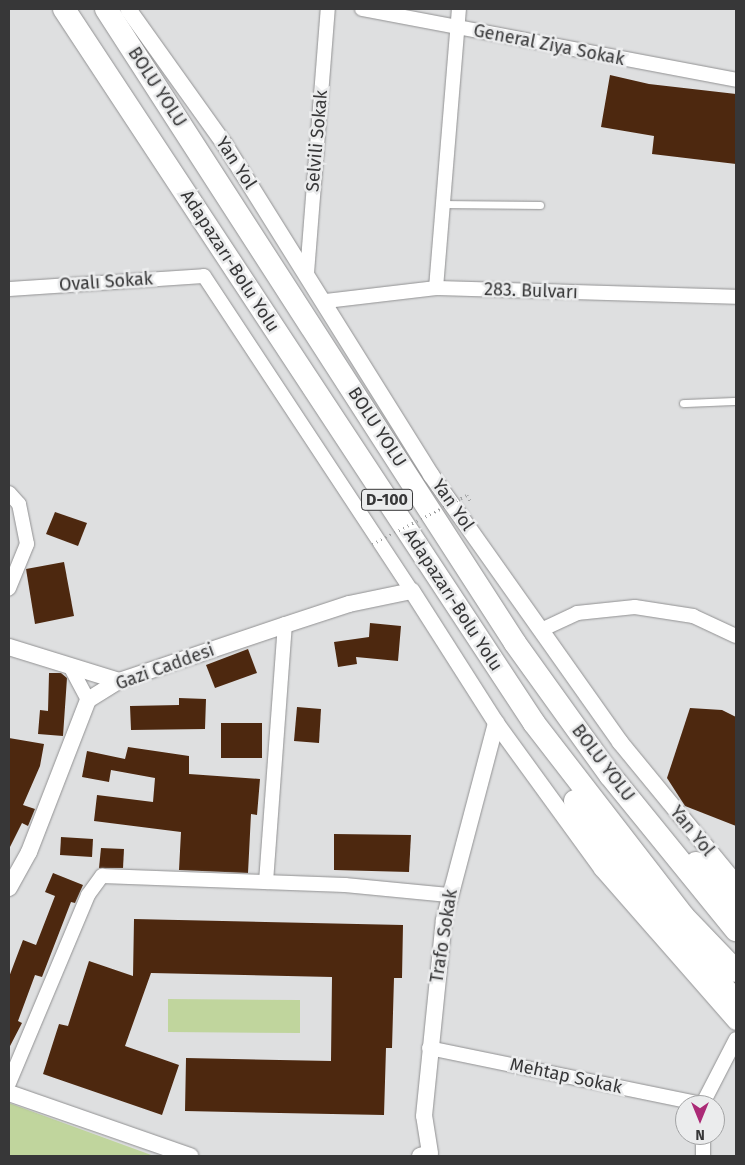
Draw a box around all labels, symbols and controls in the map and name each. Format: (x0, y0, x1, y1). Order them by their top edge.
street label: General Ziya Sokak (472, 20, 626, 70)
street label: BOLU YOLU (123, 43, 191, 131)
street label: Selvili Sokak (302, 89, 332, 193)
street label: Yan Yol (211, 133, 261, 193)
street label: Adapazarı-Bolu Yolu (176, 186, 284, 336)
street label: Ovalı Sokak (58, 268, 154, 296)
street label: 283. Bulvarı (484, 279, 578, 303)
street label: BOLU YOLU (343, 383, 411, 471)
street label: Yan Yol (427, 475, 479, 535)
road number: D-100 (361, 486, 413, 514)
street label: Adapazarı-Bolu Yolu (399, 525, 507, 675)
street label: Gazi Caddesi (113, 639, 217, 695)
street label: BOLU YOLU (567, 720, 639, 806)
street label: Yan Yol (665, 802, 719, 860)
street label: Trafo Sokak (426, 888, 462, 984)
street label: Mehtap Sokak (508, 1054, 624, 1098)
north arrow (675, 1095, 725, 1145)
text: N (695, 1126, 705, 1143)

